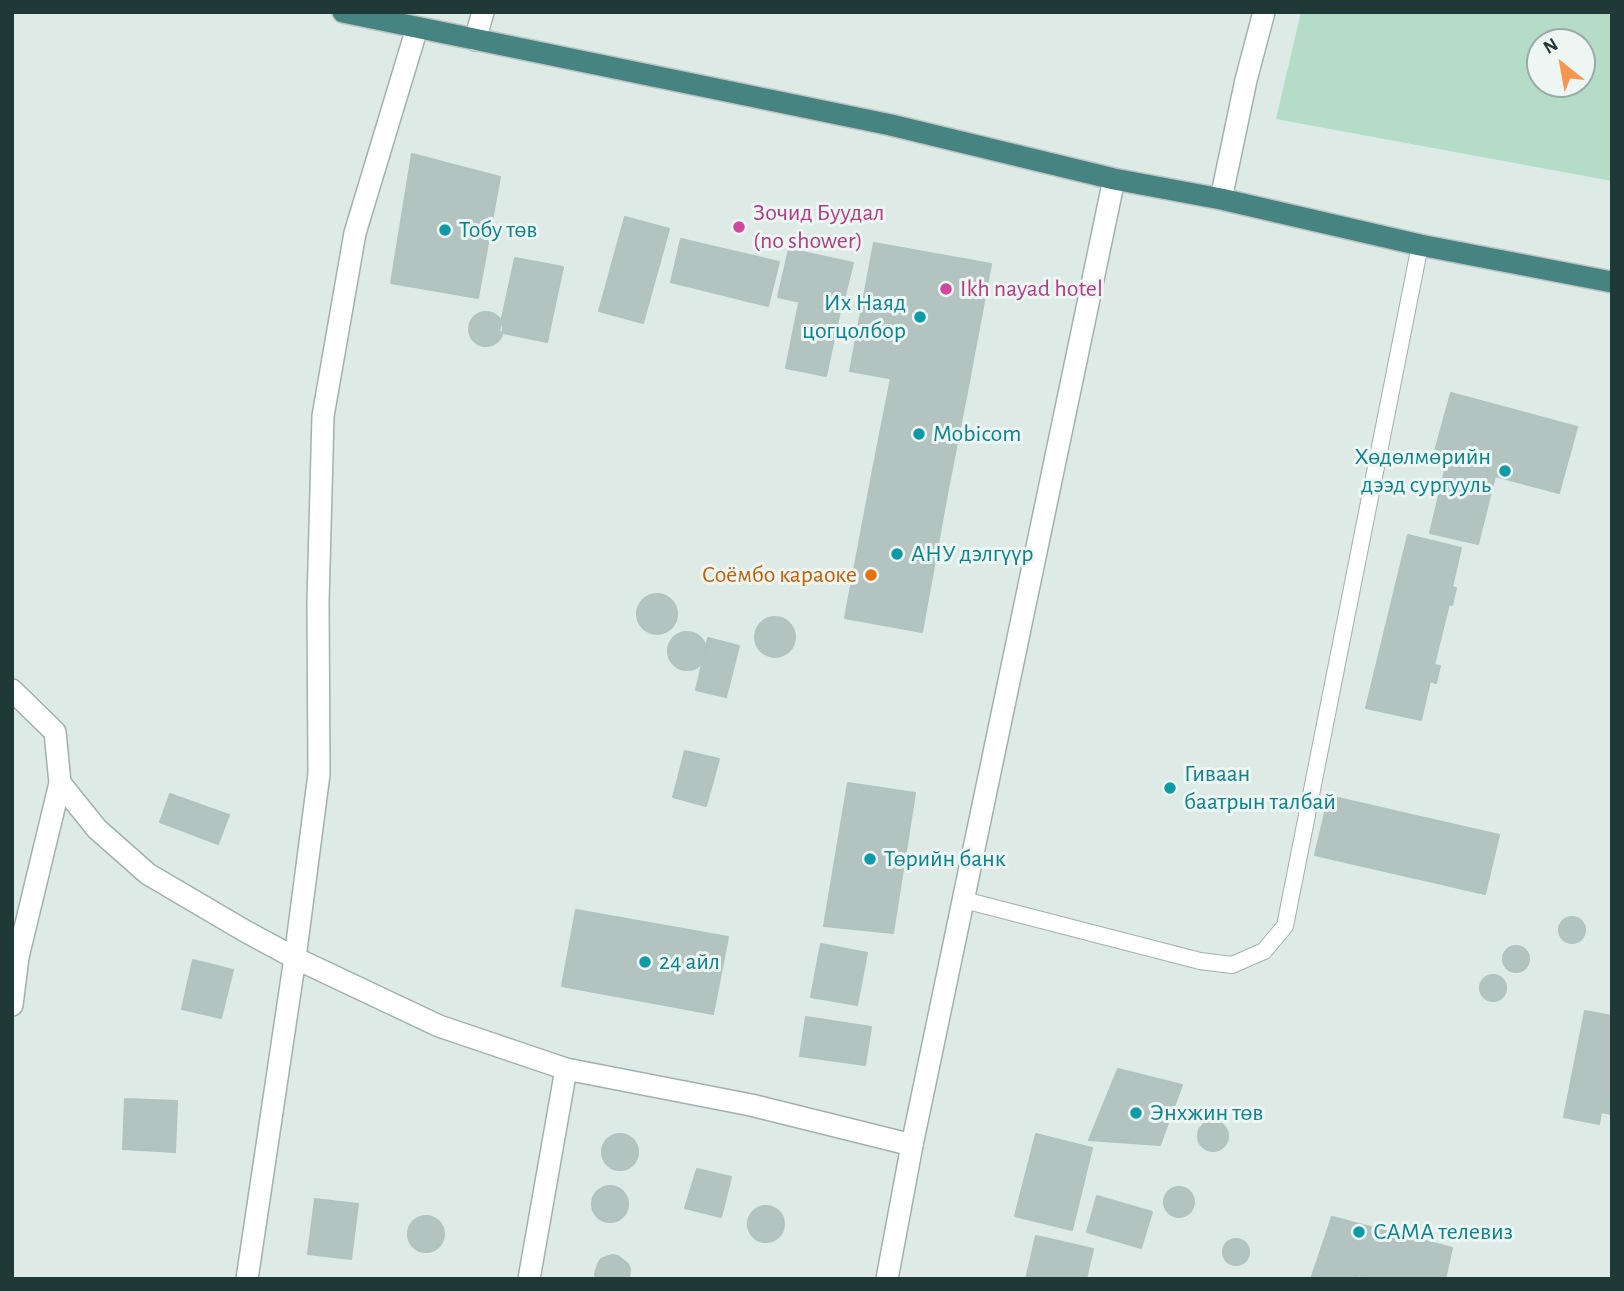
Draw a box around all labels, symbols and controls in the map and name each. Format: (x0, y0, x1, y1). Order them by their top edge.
north arrow (1526, 28, 1596, 98)
text: N (1540, 35, 1562, 58)
place label: Зочид Буудал (no shower) (753, 199, 885, 255)
place label: Тобу төв (459, 216, 537, 244)
marker: Зочид Буудал (no shower) (731, 219, 747, 235)
marker: Тобу төв (437, 222, 453, 238)
place label: Ikh nayad hotel (960, 275, 1103, 303)
marker: Ikh nayad hotel (938, 281, 954, 297)
place label: Их Наяд цогцолбор (802, 289, 906, 345)
marker: Их Наяд цогцолбор (912, 309, 928, 325)
place label: Mobicom (933, 420, 1021, 448)
marker: Mobicom (911, 426, 927, 442)
place label: Хөдөлмөрийн дээд сургууль (1354, 443, 1491, 499)
marker: Хөдөлмөрийн дээд сургууль (1497, 463, 1513, 479)
place label: АНУ дэлгүүр (911, 540, 1034, 568)
marker: АНУ дэлгүүр (889, 546, 905, 562)
place label: Соёмбо караоке (702, 561, 857, 589)
marker: Соёмбо караоке (863, 567, 879, 583)
place label: Гиваан баатрын талбай (1184, 760, 1336, 816)
marker: Гиваан баатрын талбай (1162, 780, 1178, 796)
place label: Төрийн банк (884, 845, 1006, 873)
marker: Төрийн банк (862, 851, 878, 867)
place label: 24 айл (659, 948, 720, 976)
marker: 24 айл (637, 954, 653, 970)
place label: Энхжин төв (1150, 1099, 1263, 1127)
marker: Энхжин төв (1128, 1105, 1144, 1121)
place label: САМА телевиз (1373, 1218, 1513, 1246)
marker: САМА телевиз (1351, 1224, 1367, 1240)

